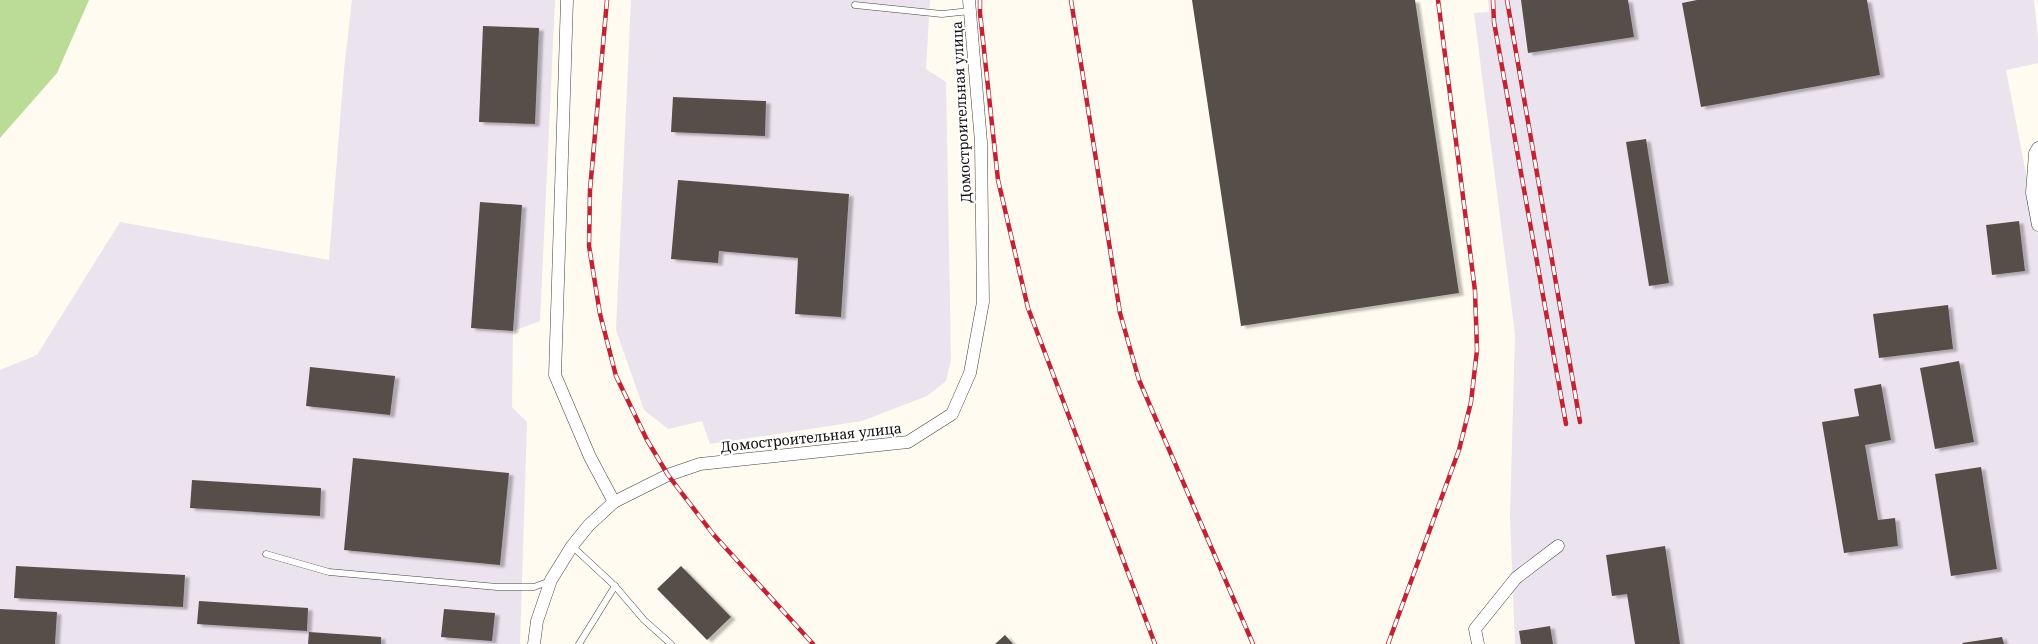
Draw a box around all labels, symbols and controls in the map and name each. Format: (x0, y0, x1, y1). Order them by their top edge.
street label: Домостроительная улица (947, 21, 975, 203)
street label: Домостроительная улица (719, 418, 903, 456)

